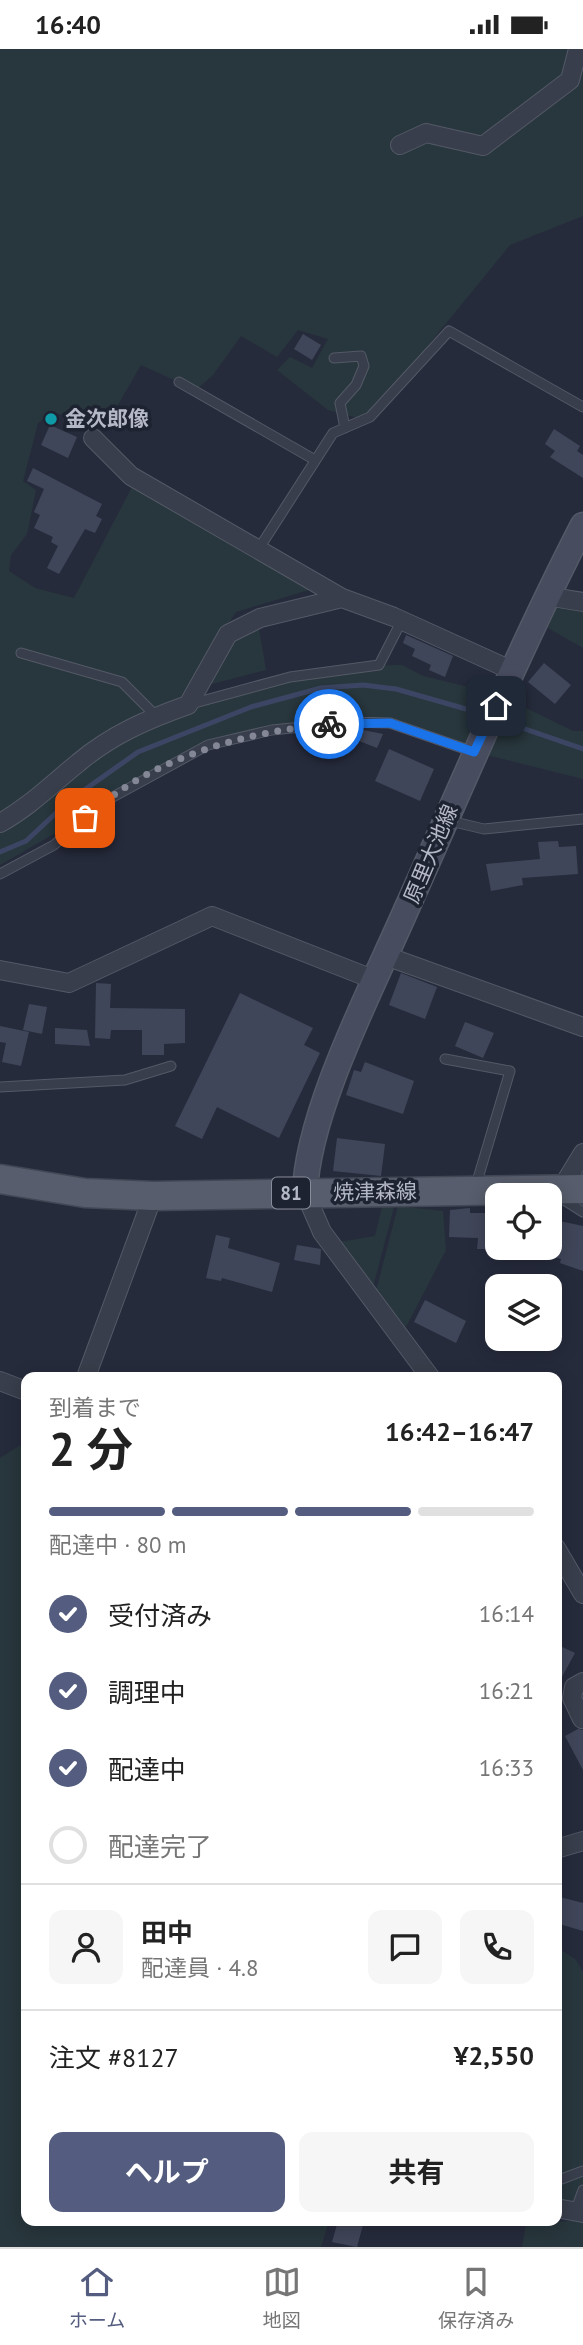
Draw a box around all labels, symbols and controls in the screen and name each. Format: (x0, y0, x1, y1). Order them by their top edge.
text: 16:40 (35, 8, 101, 41)
place label: 金次郎像 (65, 405, 149, 432)
marker: 金次郎像 (43, 411, 59, 427)
pin (466, 676, 526, 736)
icon: home (477, 687, 515, 725)
courier (294, 689, 364, 759)
icon: bike (310, 705, 348, 743)
pin (55, 788, 115, 848)
icon: bag (66, 799, 104, 837)
street label: 原里大池線 (398, 800, 463, 907)
road number: 81 (272, 1177, 310, 1209)
street label: 焼津森線 (333, 1177, 417, 1206)
map controls (485, 1183, 562, 1351)
button: locate (485, 1183, 562, 1260)
button: layers (485, 1274, 562, 1351)
text: 到着まで (49, 1393, 141, 1422)
text: 16:42–16:47 (385, 1415, 534, 1448)
text: 2 分 (49, 1419, 133, 1479)
text: 配達中 · 80 m (49, 1530, 186, 1559)
icon: check (49, 1595, 87, 1633)
text: 受付済み (108, 1599, 212, 1632)
text: 16:14 (479, 1599, 534, 1628)
icon: check (49, 1672, 87, 1710)
text: 調理中 (108, 1676, 186, 1709)
text: 16:21 (479, 1676, 534, 1705)
icon: check (49, 1749, 87, 1787)
text: 配達中 (108, 1753, 186, 1786)
text: 16:33 (479, 1753, 534, 1782)
text: 配達完了 (108, 1830, 212, 1863)
button: person (49, 1910, 123, 1984)
button: chat (368, 1910, 442, 1984)
button: phone (460, 1910, 534, 1984)
text: 田中 (141, 1916, 193, 1949)
text: 配達員 · 4.8 (141, 1953, 258, 1982)
text: ¥2,550 (454, 2039, 534, 2072)
text: 注文 #8127 (49, 2041, 179, 2074)
button: ヘルプ (49, 2132, 285, 2212)
button: 共有 (299, 2132, 534, 2212)
tab: ホーム (69, 2263, 125, 2332)
tab: 地図 (263, 2263, 301, 2332)
tab: 保存済み (438, 2263, 514, 2332)

